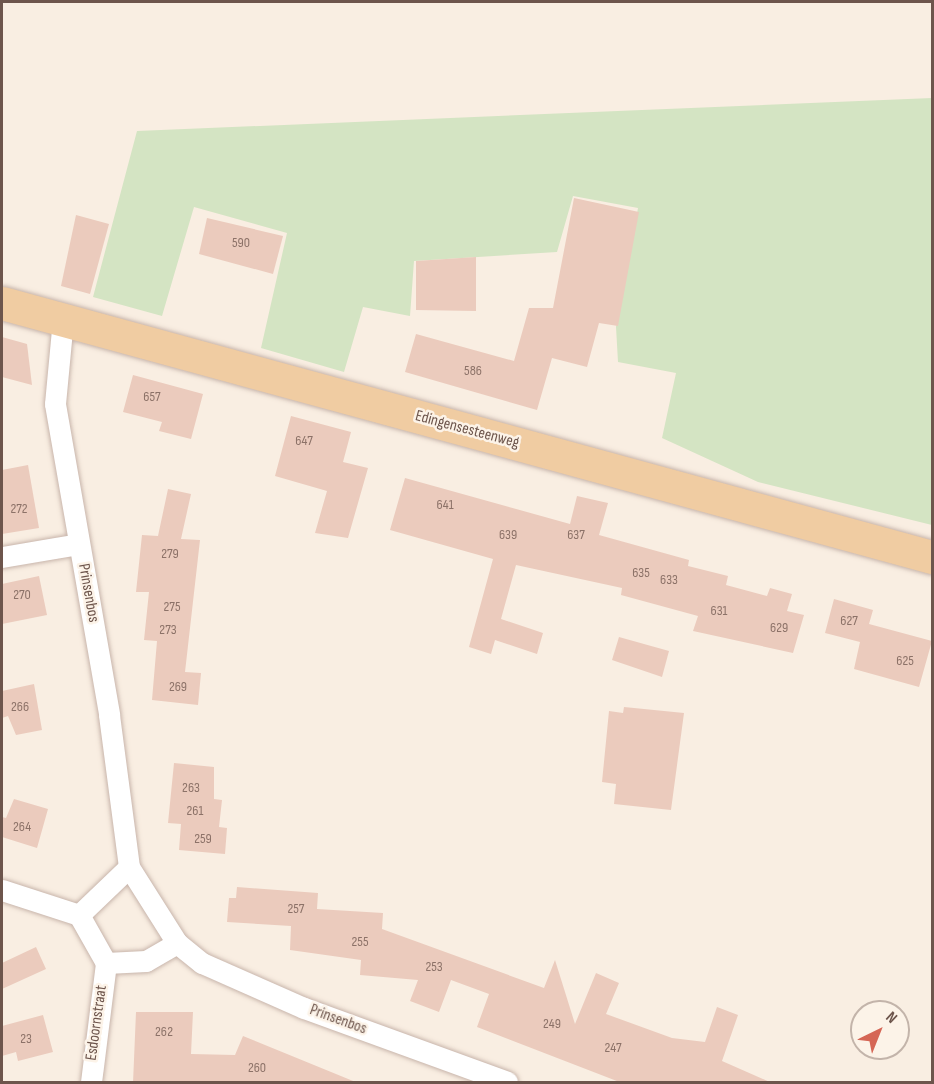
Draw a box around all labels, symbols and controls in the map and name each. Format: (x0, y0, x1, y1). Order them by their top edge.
house number: 590 (232, 235, 250, 251)
house number: 586 (464, 363, 482, 379)
house number: 657 (143, 389, 161, 405)
street label: Edingensesteenweg (413, 407, 521, 453)
house number: 647 (295, 433, 313, 449)
house number: 641 (436, 497, 454, 513)
house number: 272 (10, 501, 28, 517)
house number: 639 (499, 527, 517, 543)
house number: 637 (567, 527, 585, 543)
house number: 279 (161, 546, 179, 562)
street label: Prinsenbos (73, 562, 103, 624)
house number: 635 (632, 565, 650, 581)
house number: 633 (660, 572, 678, 588)
house number: 270 (13, 587, 31, 603)
house number: 275 (164, 599, 180, 615)
house number: 631 (711, 603, 727, 619)
house number: 627 (840, 613, 858, 629)
house number: 629 (770, 620, 788, 636)
house number: 273 (159, 622, 177, 638)
house number: 625 (896, 653, 914, 669)
house number: 269 (169, 679, 187, 695)
house number: 266 (11, 699, 29, 715)
house number: 263 (182, 780, 200, 796)
house number: 261 (187, 803, 203, 819)
house number: 264 (13, 819, 31, 835)
house number: 259 (194, 831, 212, 847)
house number: 257 (288, 901, 304, 917)
house number: 255 (352, 934, 368, 950)
house number: 253 (425, 959, 443, 975)
street label: Esdoornstraat (82, 984, 112, 1062)
north arrow (850, 1000, 910, 1060)
street label: Prinsenbos (307, 1001, 369, 1039)
text: N (882, 1008, 901, 1028)
house number: 249 (543, 1016, 561, 1032)
house number: 262 (155, 1024, 173, 1040)
house number: 23 (20, 1031, 32, 1047)
house number: 247 (604, 1040, 622, 1056)
house number: 260 (248, 1060, 266, 1076)

